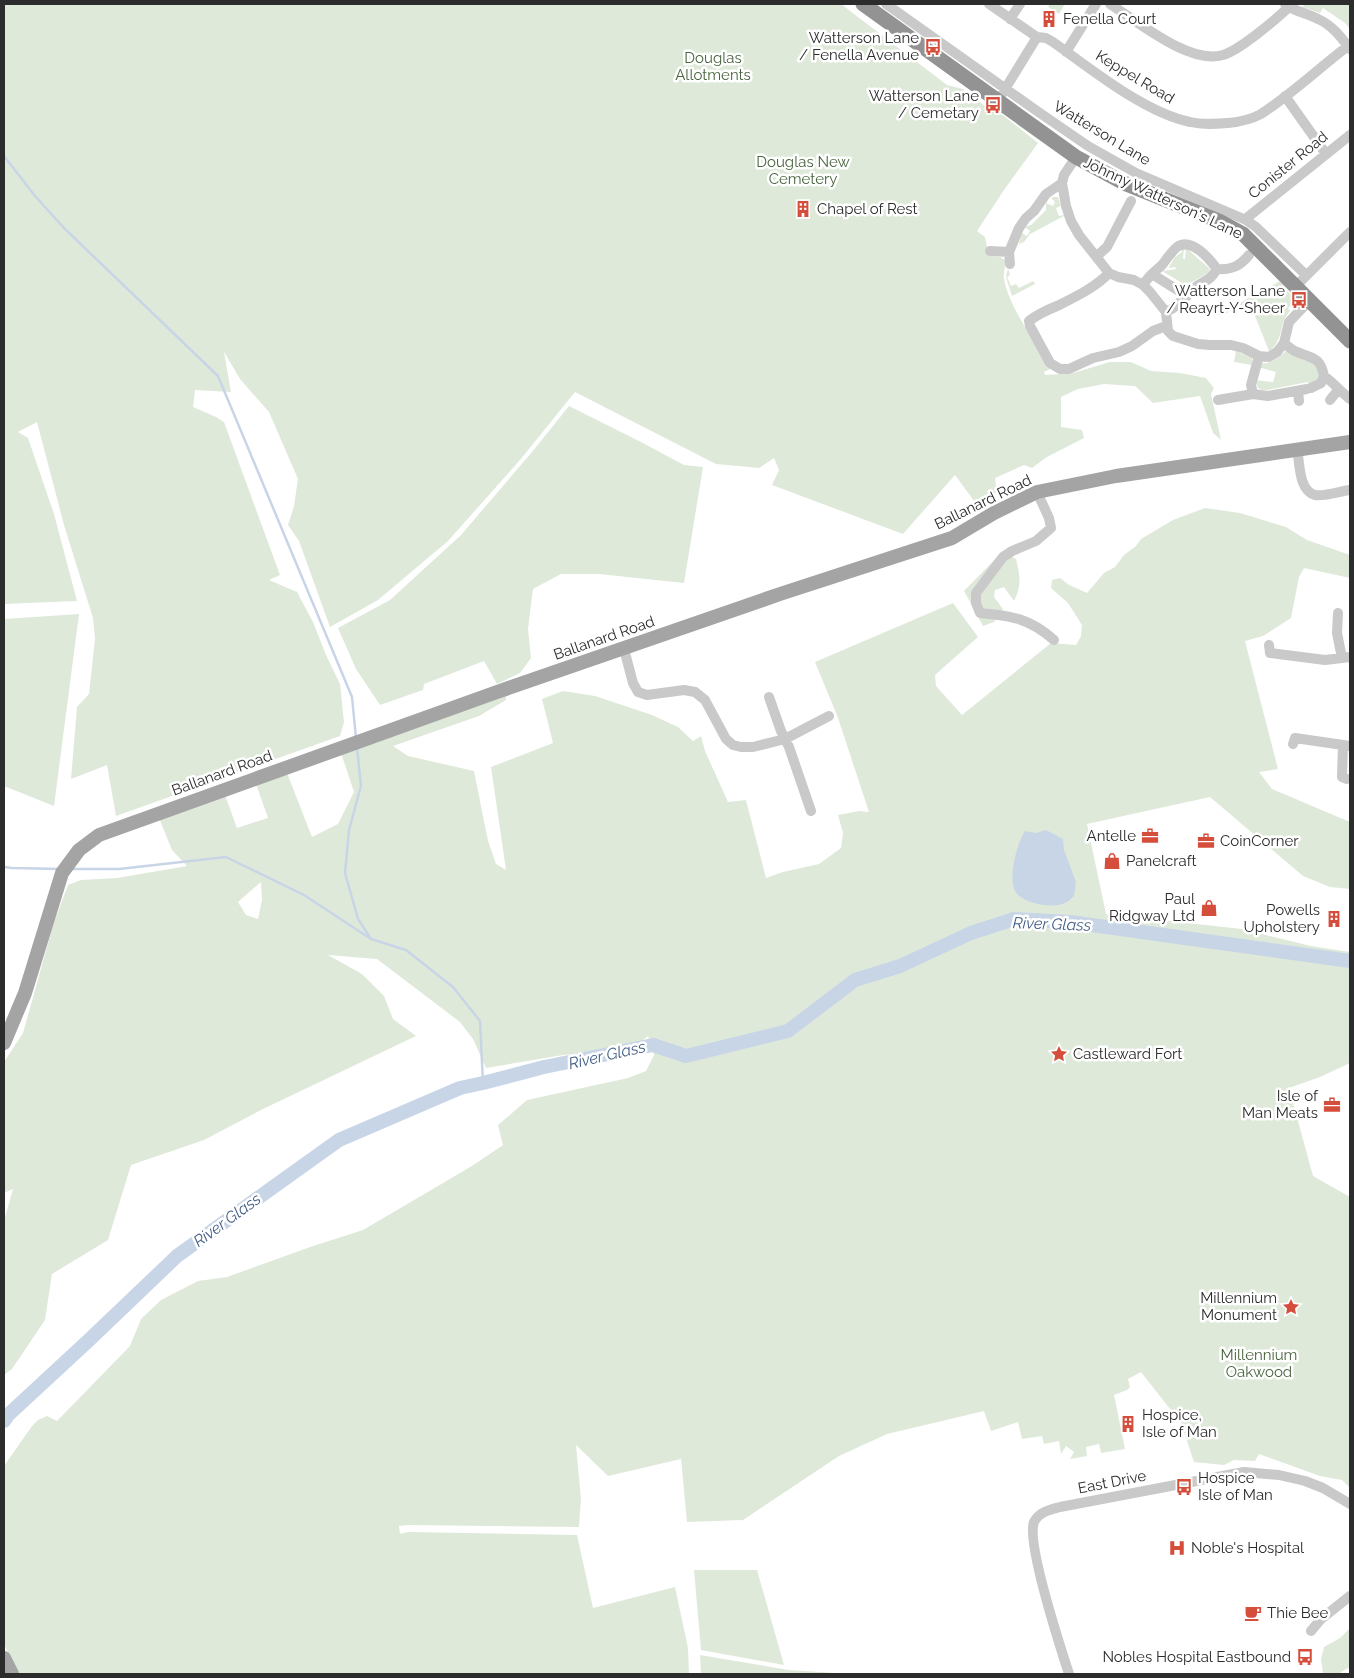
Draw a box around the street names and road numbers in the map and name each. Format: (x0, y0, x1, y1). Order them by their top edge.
street label: Keppel Road (1092, 46, 1178, 108)
street label: Watterson Lane (1050, 97, 1154, 169)
street label: Conister Road (1245, 128, 1331, 202)
street label: Johnny Watterson's Lane (1081, 153, 1245, 243)
street label: Ballanard Road (932, 471, 1034, 533)
street label: Ballanard Road (551, 612, 657, 664)
street label: Ballanard Road (169, 746, 275, 800)
street label: East Drive (1076, 1467, 1148, 1497)

